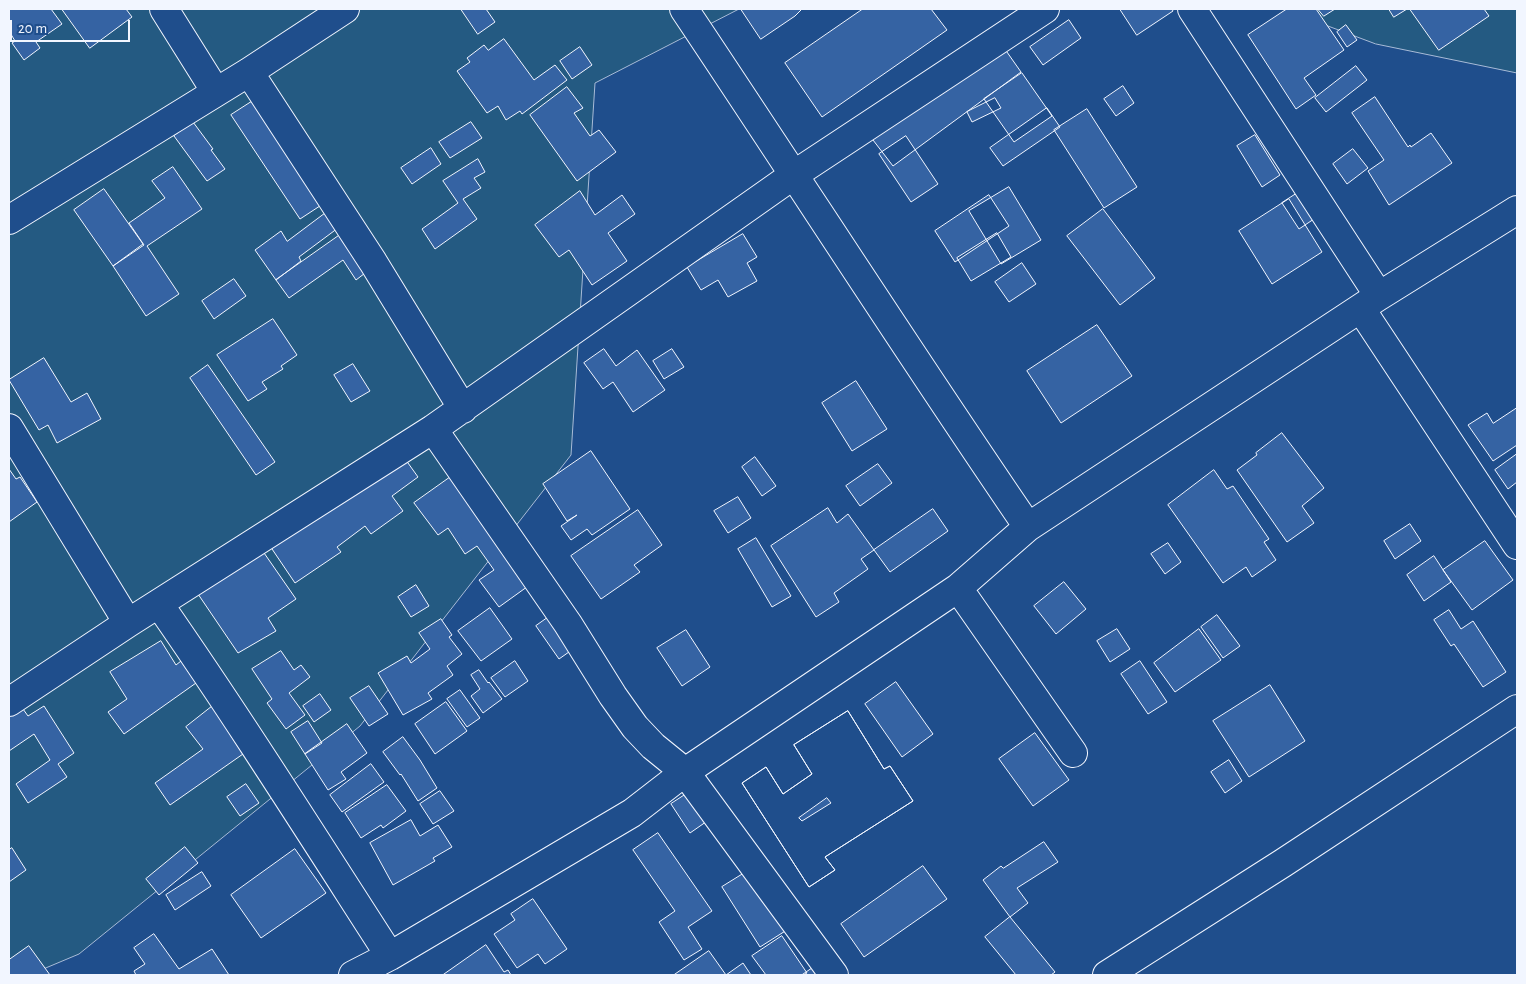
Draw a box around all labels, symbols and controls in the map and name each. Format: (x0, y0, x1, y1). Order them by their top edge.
scale bar (12, 10, 132, 42)
text: 20 m (18, 21, 47, 36)

